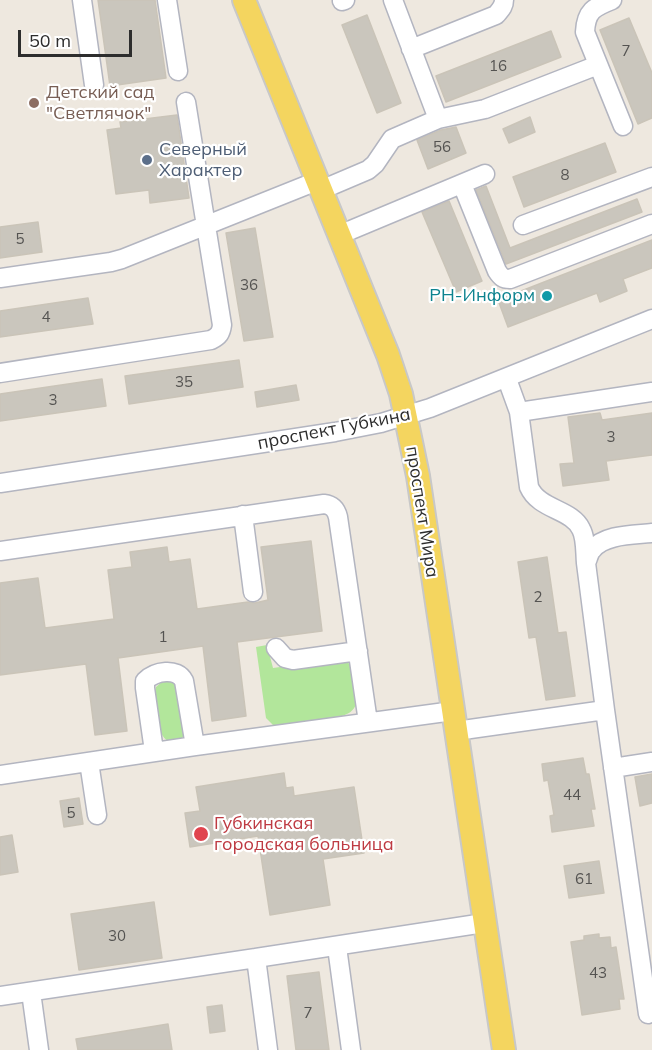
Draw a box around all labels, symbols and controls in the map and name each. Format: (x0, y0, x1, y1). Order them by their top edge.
scale bar (21, 18, 135, 56)
text: 50 m (29, 29, 71, 52)
house number: 7 (622, 42, 630, 60)
house number: 16 (489, 57, 507, 75)
place label: Детский сад "Светлячок" (46, 82, 154, 124)
marker: Детский сад "Светлячок" (27, 96, 41, 110)
house number: 56 (433, 138, 451, 156)
place label: Северный Характер (159, 139, 247, 182)
marker: Северный Характер (140, 153, 154, 167)
house number: 8 (561, 166, 569, 184)
house number: 5 (16, 230, 24, 248)
house number: 36 (240, 276, 258, 294)
place label: РН-Информ (429, 285, 535, 307)
marker: РН-Информ (540, 289, 554, 303)
house number: 4 (42, 308, 50, 326)
house number: 35 (175, 373, 193, 391)
house number: 3 (49, 391, 57, 409)
street label: проспект Губкина (256, 404, 412, 454)
house number: 3 (607, 428, 615, 446)
street label: проспект Мира (401, 445, 443, 579)
house number: 2 (534, 588, 542, 606)
house number: 1 (159, 628, 167, 646)
house number: 44 (563, 786, 581, 804)
house number: 5 (67, 804, 75, 822)
place label: Губкинская городская больница (214, 813, 394, 856)
marker: Губкинская городская больница (192, 825, 210, 843)
house number: 61 (575, 870, 593, 888)
house number: 30 (108, 927, 126, 945)
house number: 43 (589, 964, 607, 982)
house number: 7 (304, 1004, 312, 1022)

